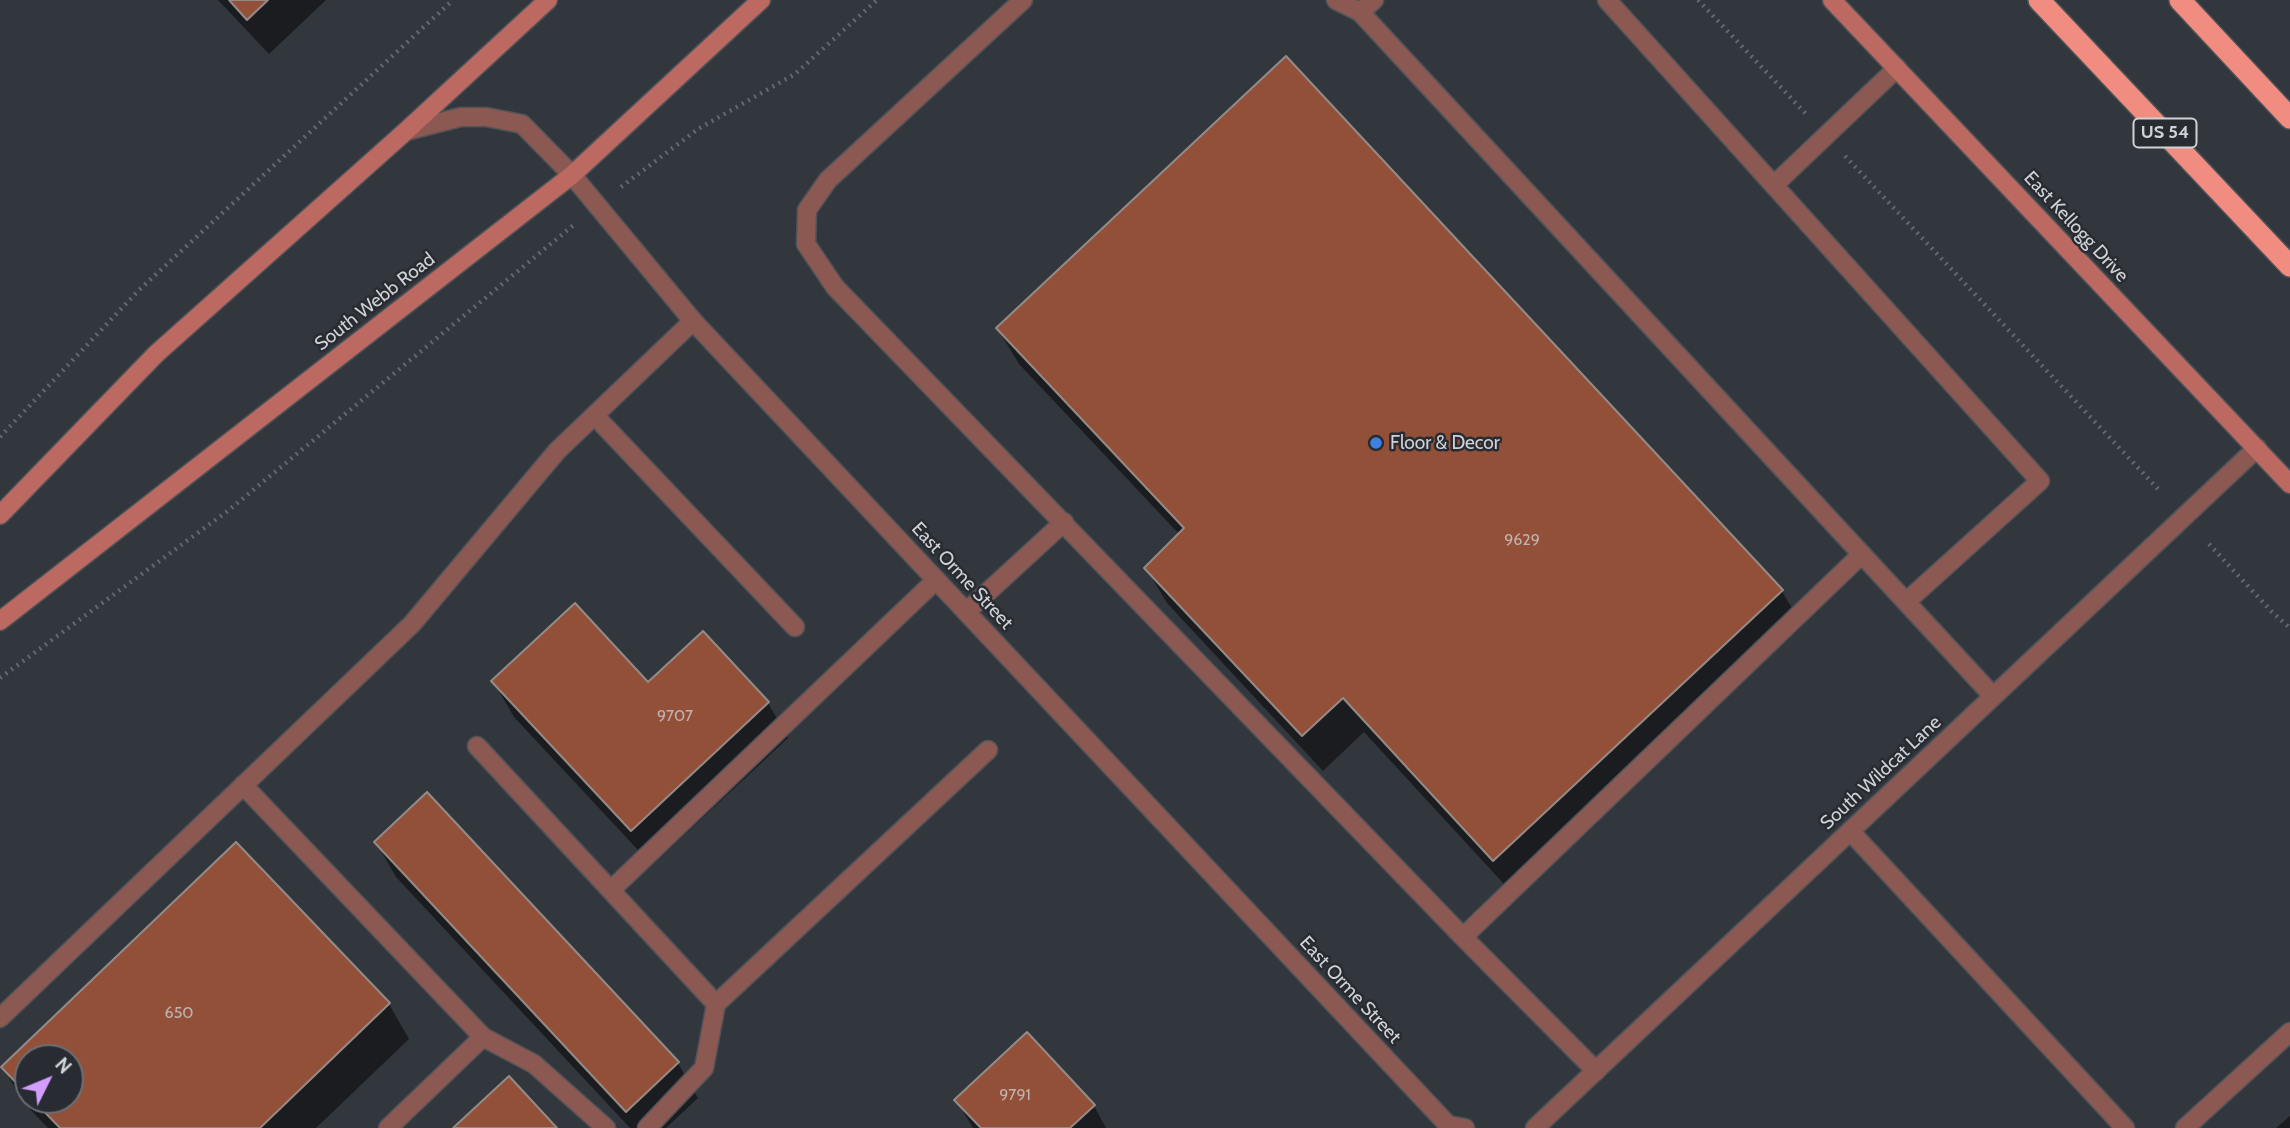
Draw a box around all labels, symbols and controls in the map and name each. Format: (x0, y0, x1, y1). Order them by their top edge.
road number: US 54 (2134, 118, 2196, 148)
street label: East Kellogg Drive (2019, 167, 2133, 287)
street label: South Webb Road (310, 248, 440, 356)
place label: Floor & Decor (1390, 432, 1500, 454)
marker: Floor & Decor (1368, 435, 1384, 451)
street label: East Orme Street (907, 518, 1017, 634)
house number: 9629 (1504, 530, 1540, 550)
house number: 9707 (657, 706, 693, 726)
street label: South Wildcat Lane (1816, 711, 1946, 835)
street label: East Orme Street (1295, 932, 1405, 1048)
house number: 650 (165, 1003, 193, 1023)
north arrow (14, 1044, 84, 1114)
text: N (50, 1053, 76, 1078)
house number: 9791 (999, 1085, 1031, 1105)

